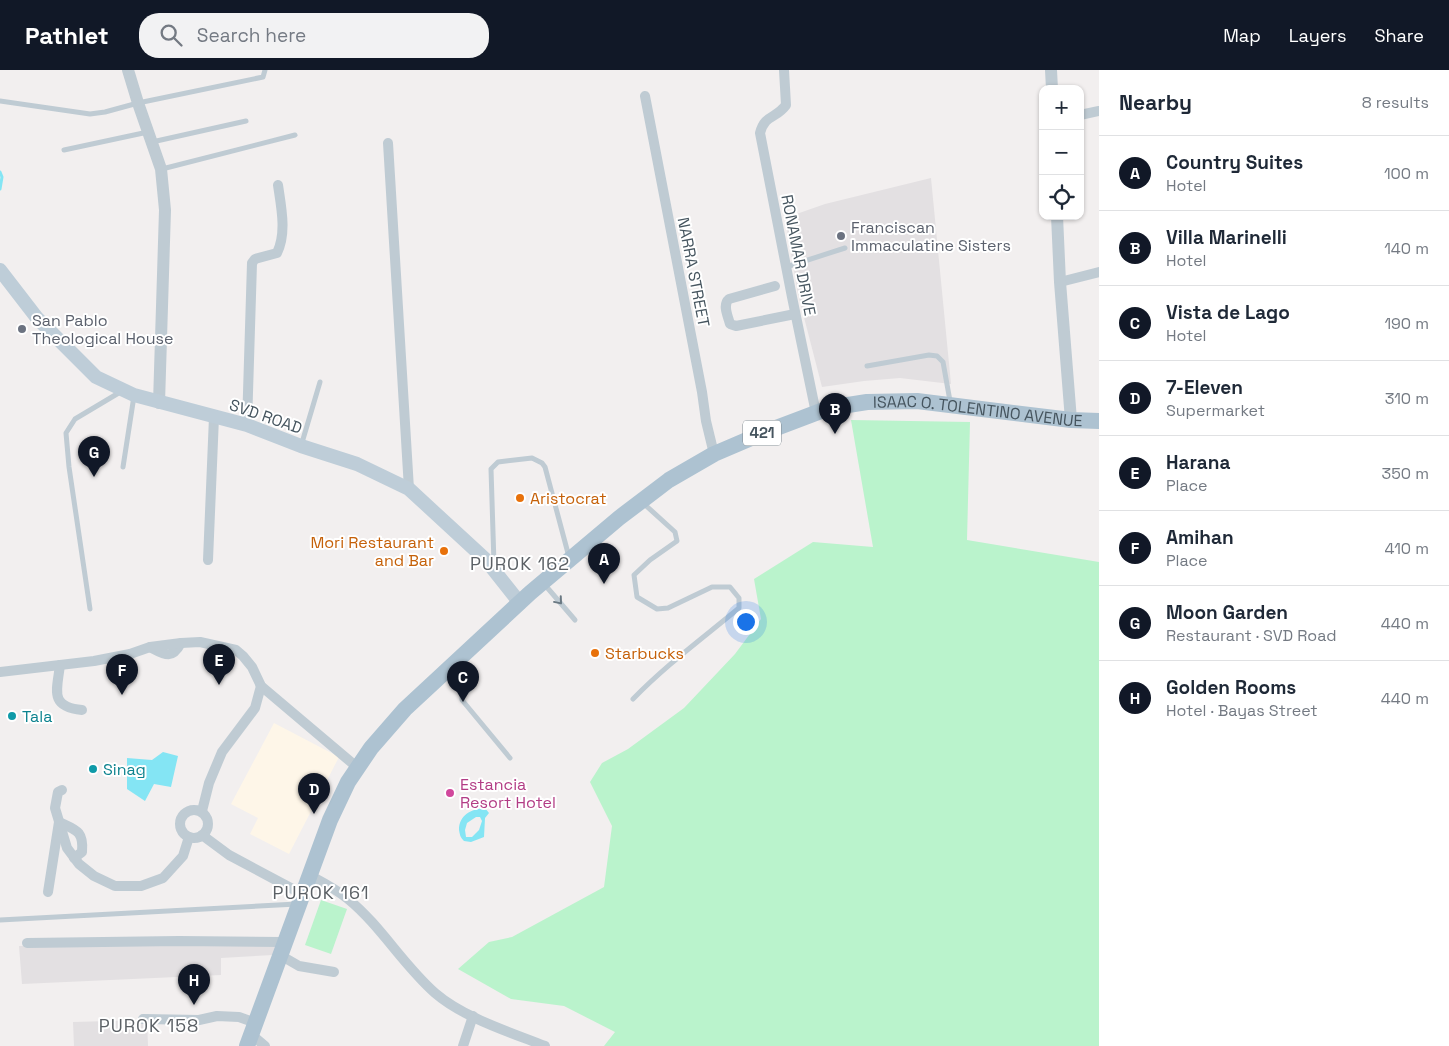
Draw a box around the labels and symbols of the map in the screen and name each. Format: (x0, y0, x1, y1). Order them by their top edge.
street label: RONAMAR DRIVE (776, 193, 821, 318)
street label: NARRA STREET (673, 216, 714, 329)
place label: Franciscan Immaculatine Sisters (851, 217, 1011, 256)
marker: Franciscan Immaculatine Sisters (835, 230, 847, 242)
place label: San Pablo Theological House (32, 310, 173, 349)
marker: San Pablo Theological House (16, 323, 28, 335)
street label: ISAAC O. TOLENTINO AVENUE (873, 391, 1083, 431)
pin: B (819, 393, 851, 434)
street label: SVD ROAD (227, 394, 305, 439)
road number: 421 (743, 420, 781, 446)
pin: G (78, 436, 110, 477)
place label: Aristocrat (530, 488, 607, 509)
marker: Aristocrat (514, 492, 526, 504)
place label: Mori Restaurant and Bar (310, 532, 434, 571)
pin: A (588, 543, 620, 584)
marker: Mori Restaurant and Bar (438, 545, 450, 557)
district label: PUROK 162 (470, 552, 570, 575)
one-way arrow (553, 596, 562, 605)
your location (733, 609, 759, 635)
place label: Starbucks (605, 643, 684, 664)
pin: E (203, 644, 235, 685)
marker: Starbucks (589, 647, 601, 659)
pin: F (106, 654, 138, 695)
pin: C (447, 661, 479, 702)
place label: Tala (22, 706, 52, 727)
marker: Tala (6, 710, 18, 722)
place label: Sinag (103, 759, 146, 780)
marker: Sinag (87, 763, 99, 775)
pin: D (298, 773, 330, 814)
place label: Estancia Resort Hotel (460, 774, 556, 813)
marker: Estancia Resort Hotel (444, 787, 456, 799)
district label: PUROK 161 (273, 881, 369, 904)
pin: H (178, 964, 210, 1005)
district label: PUROK 158 (99, 1014, 199, 1037)

